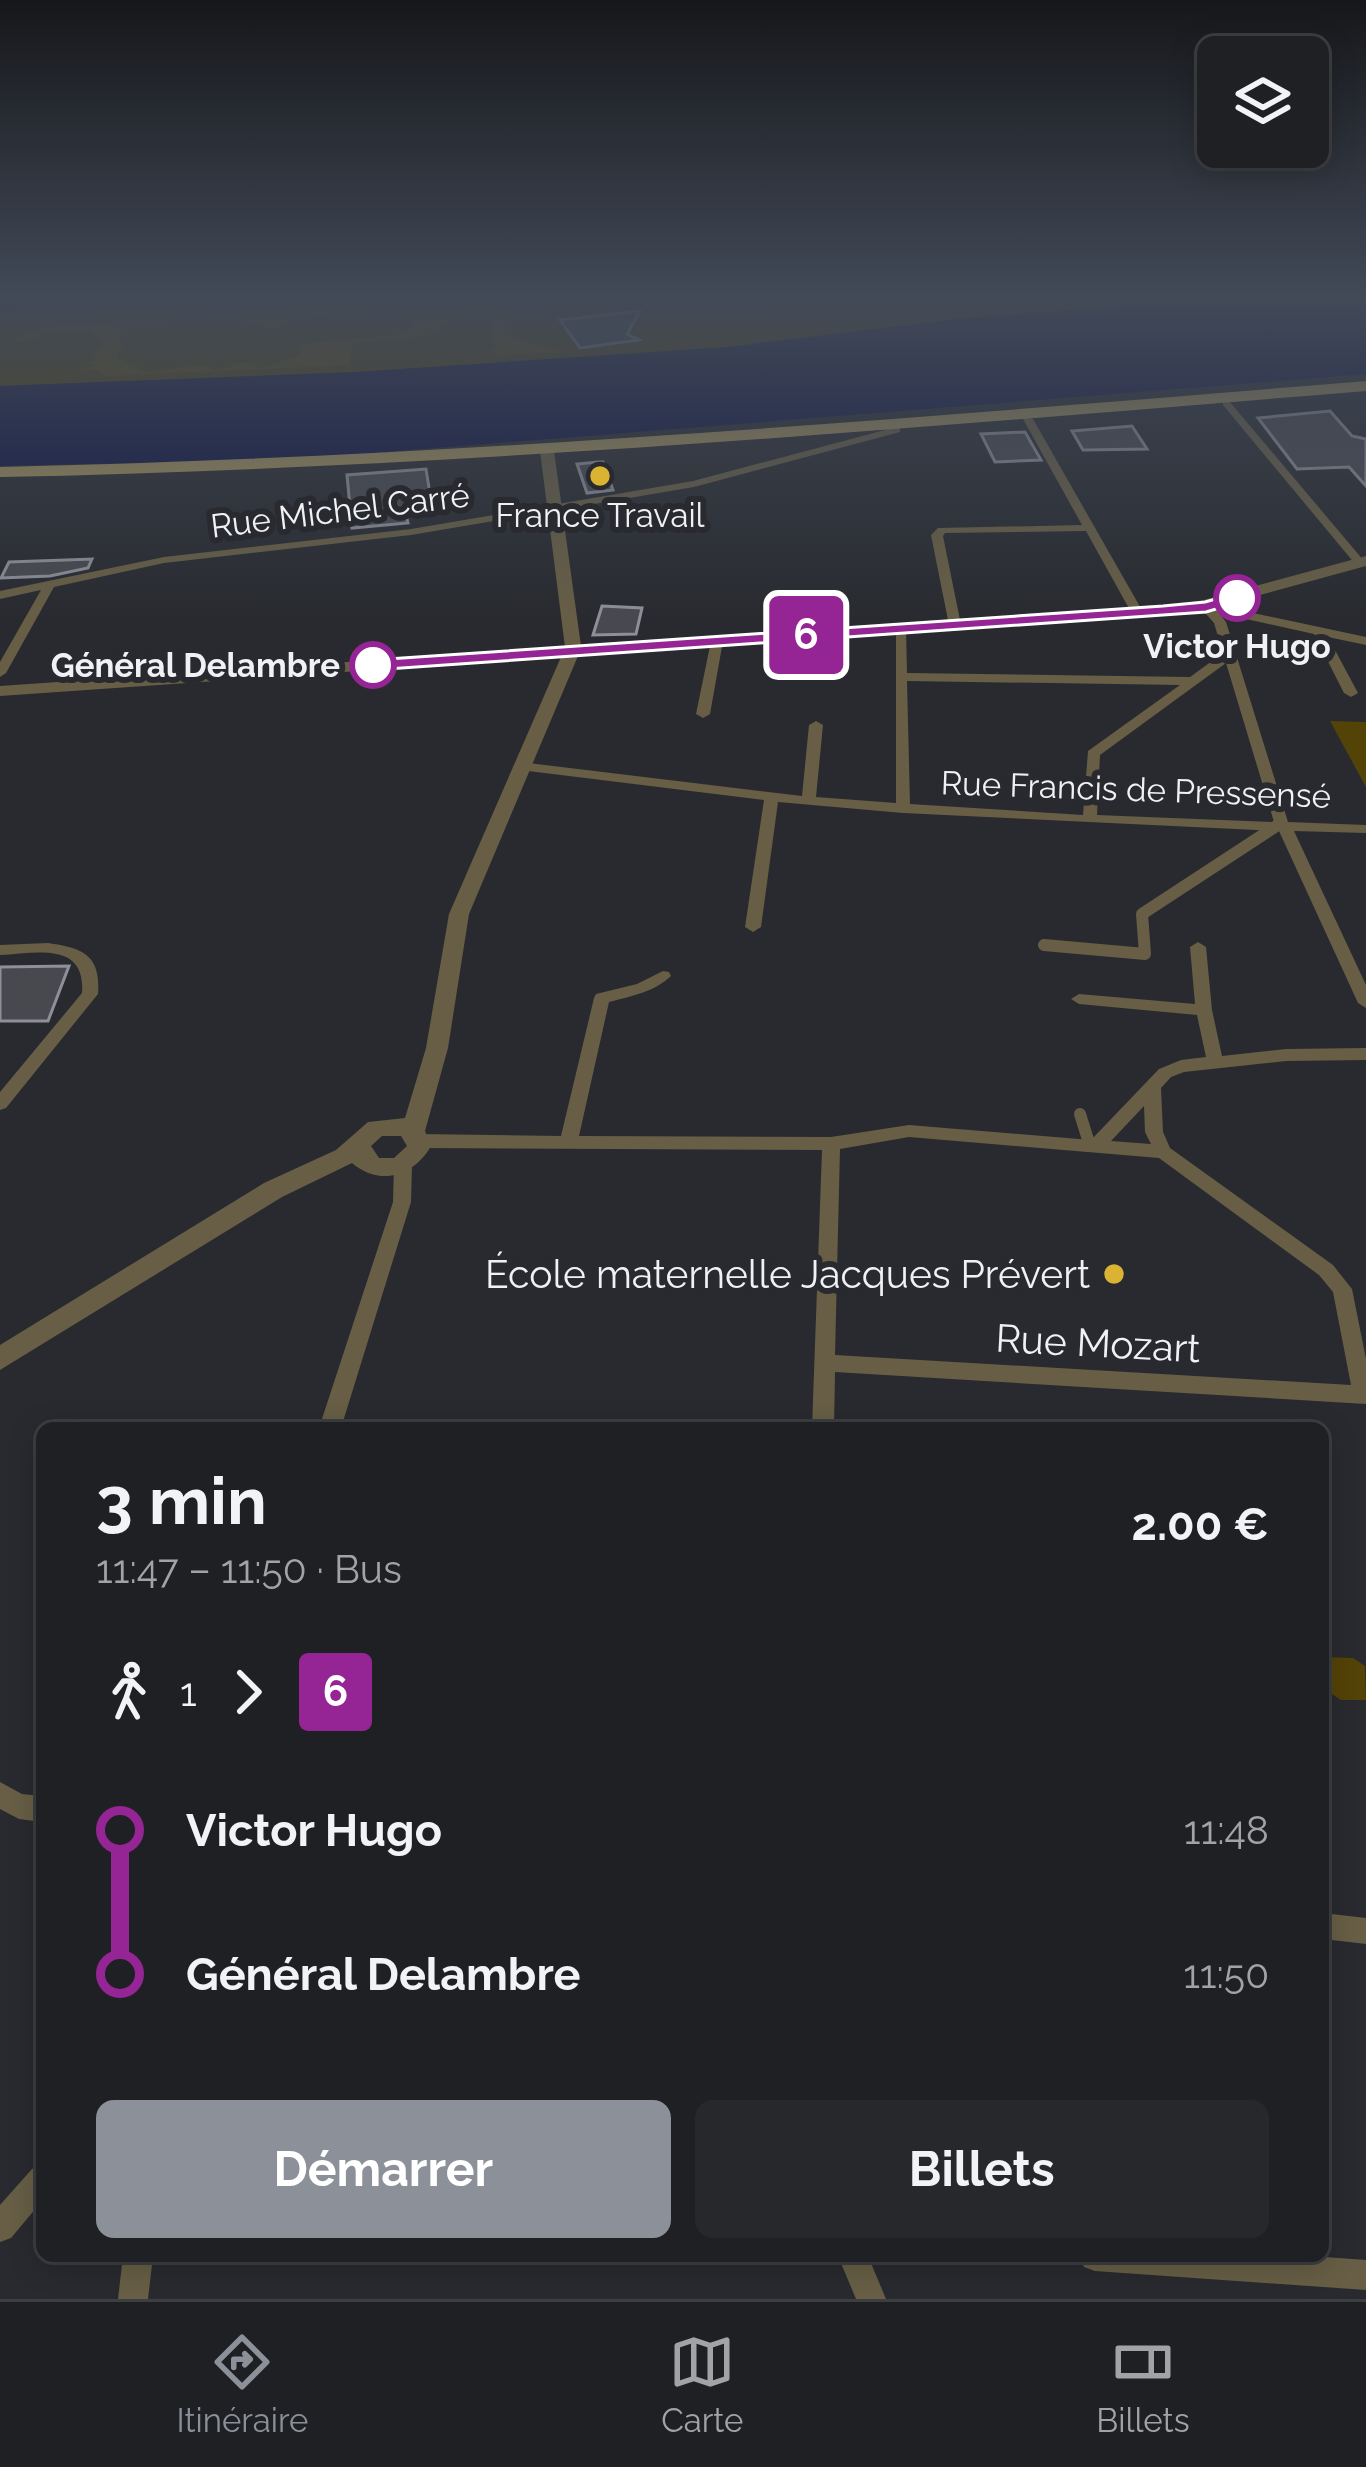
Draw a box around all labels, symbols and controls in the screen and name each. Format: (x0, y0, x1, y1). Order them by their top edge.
map controls (1197, 36, 1329, 168)
button: layers (1197, 36, 1329, 168)
marker: France Travail (587, 463, 613, 489)
street label: Rue Michel Carré (208, 475, 472, 546)
place label: France Travail (495, 496, 706, 535)
marker: Victor Hugo (1215, 576, 1259, 620)
line badge: 6 (767, 596, 845, 674)
text: 6 (793, 610, 819, 659)
place label: Victor Hugo (1143, 627, 1331, 666)
marker: Général Delambre (351, 643, 395, 687)
place label: Général Delambre (51, 646, 340, 685)
street label: Rue Francis de Pressensé (940, 763, 1332, 816)
place label: École maternelle Jacques Prévert (485, 1251, 1090, 1297)
marker: École maternelle Jacques Prévert (1101, 1261, 1127, 1287)
street label: Rue Mozart (994, 1315, 1202, 1371)
text: 3 min (96, 1462, 267, 1539)
text: 2.00 € (1132, 1498, 1269, 1551)
text: 11:47 – 11:50 · Bus (96, 1546, 402, 1592)
icon: walk (96, 1659, 162, 1725)
icon: forward (215, 1659, 281, 1725)
text: 6 (323, 1667, 348, 1716)
text: 1 (180, 1669, 197, 1715)
text: Victor Hugo (186, 1804, 442, 1857)
text: 11:48 (1184, 1807, 1269, 1853)
text: Général Delambre (186, 1948, 580, 2001)
text: 11:50 (1183, 1951, 1269, 1997)
button: Démarrer (96, 2100, 671, 2238)
button: Billets (695, 2100, 1269, 2238)
tab: Itinéraire (176, 2329, 308, 2440)
tab: Carte (661, 2329, 743, 2440)
tab: Billets (1096, 2329, 1190, 2440)

